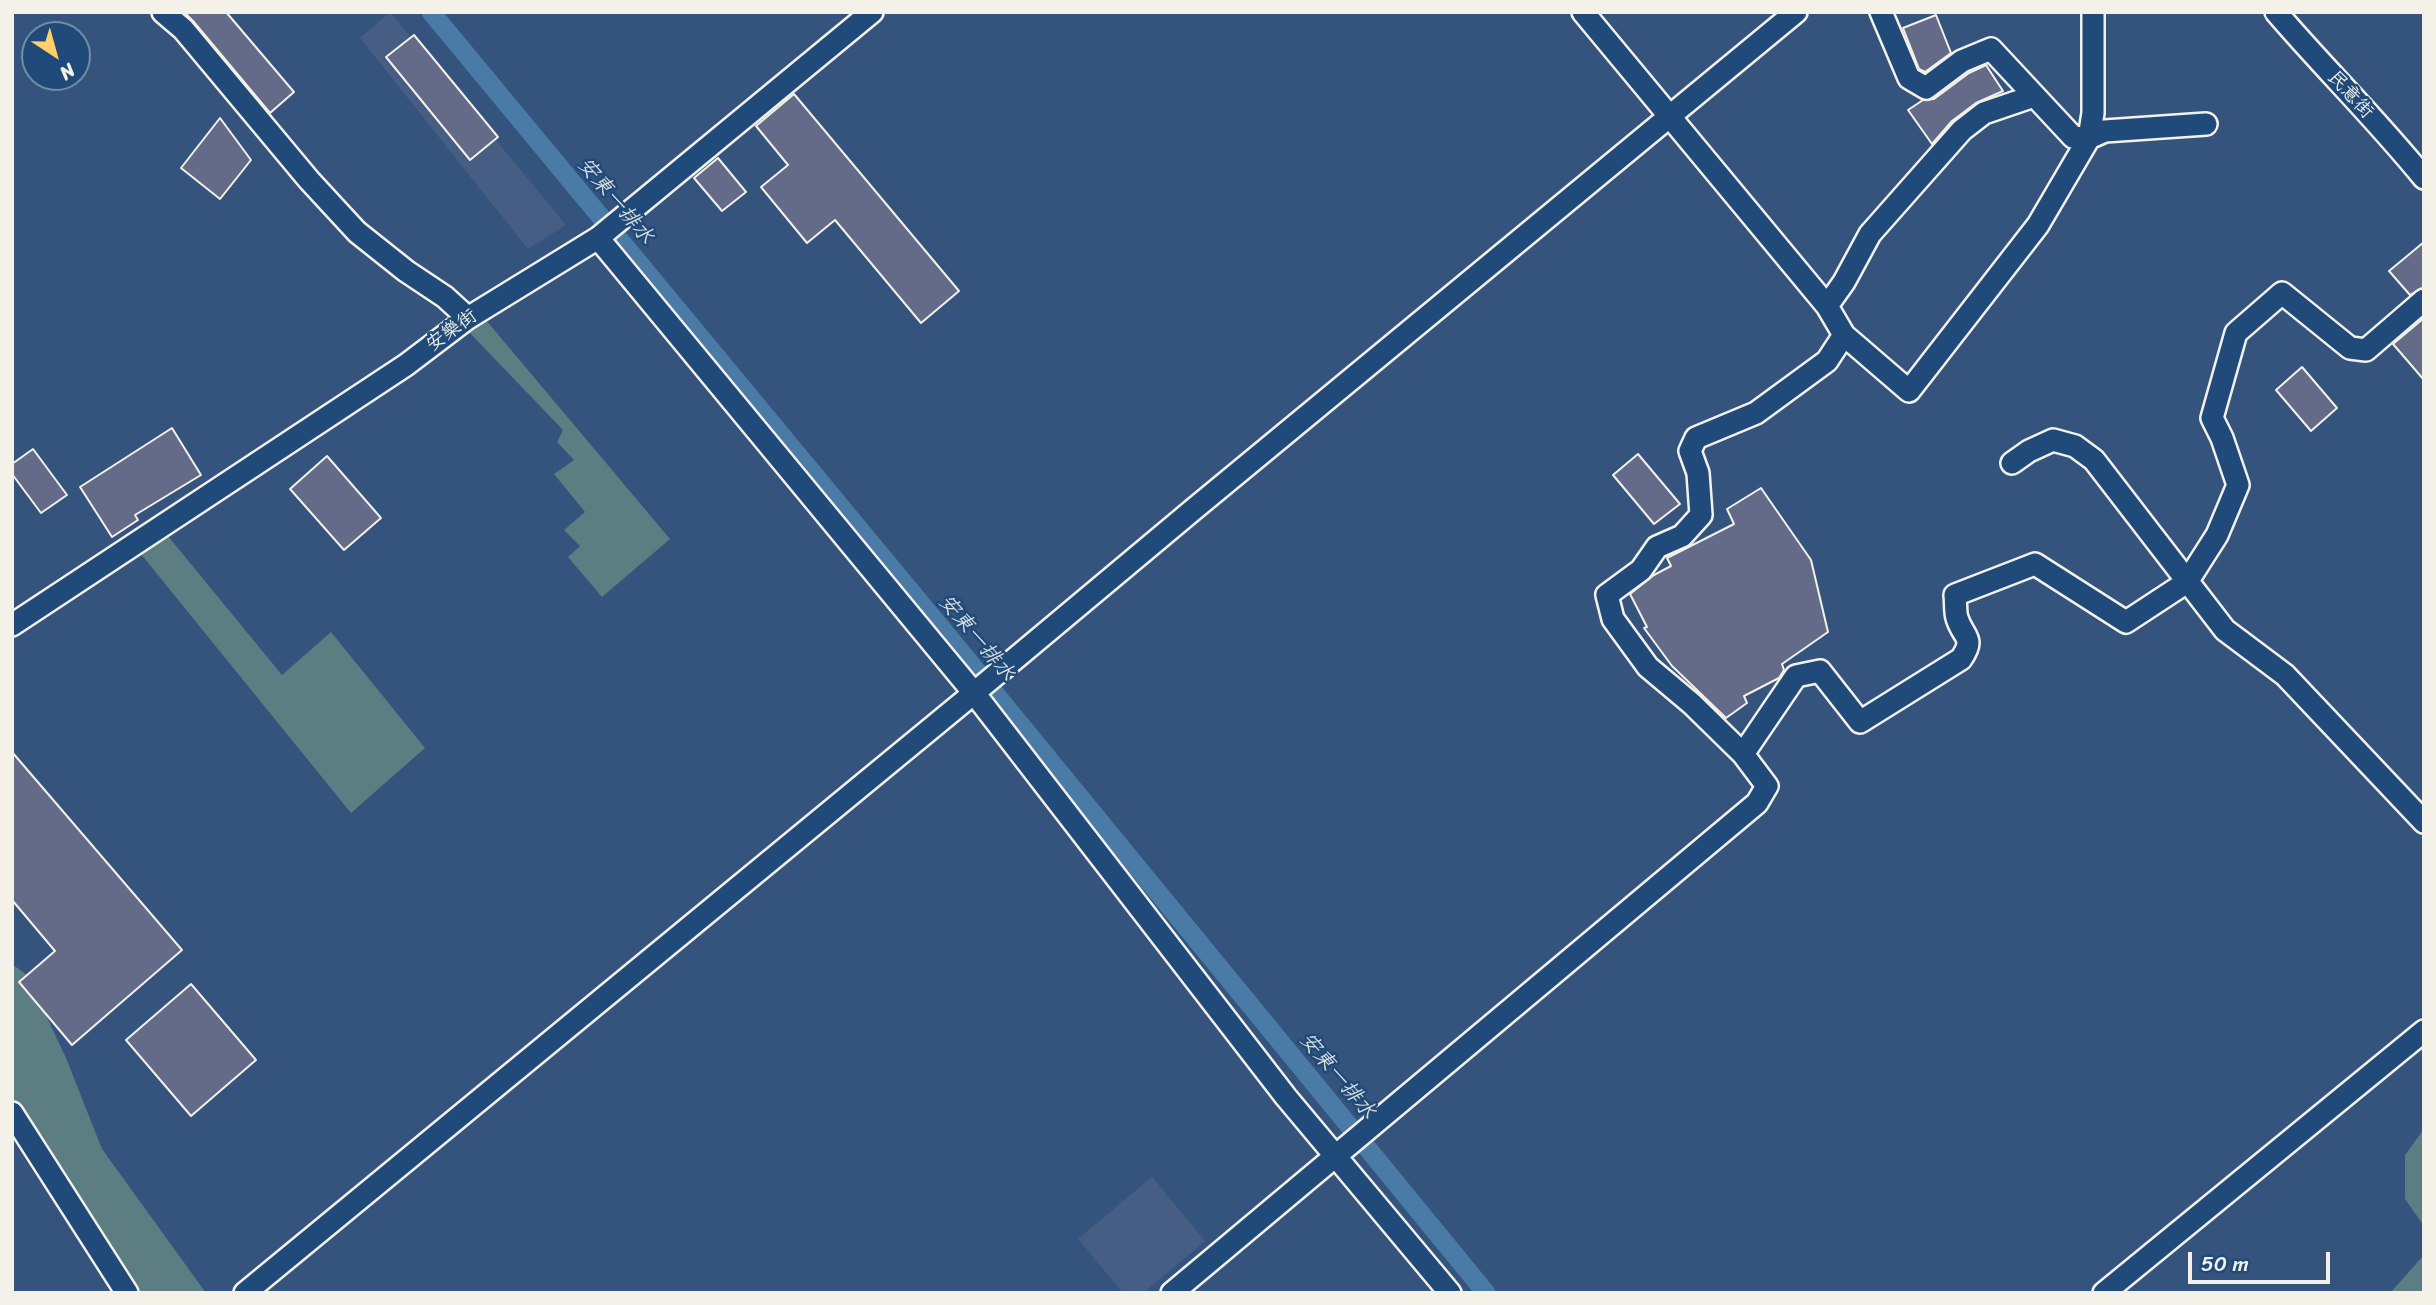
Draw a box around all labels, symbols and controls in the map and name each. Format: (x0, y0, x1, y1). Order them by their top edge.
north arrow (21, 21, 91, 91)
text: N (52, 55, 82, 89)
street label: 民意街 (2322, 66, 2378, 124)
water label: 安東一排水 (572, 153, 658, 249)
street label: 安樂街 (422, 305, 482, 357)
water label: 安東一排水 (933, 590, 1019, 686)
water label: 安東一排水 (1294, 1028, 1380, 1124)
scale bar (2191, 1238, 2333, 1282)
text: 50 m (2201, 1245, 2249, 1283)

